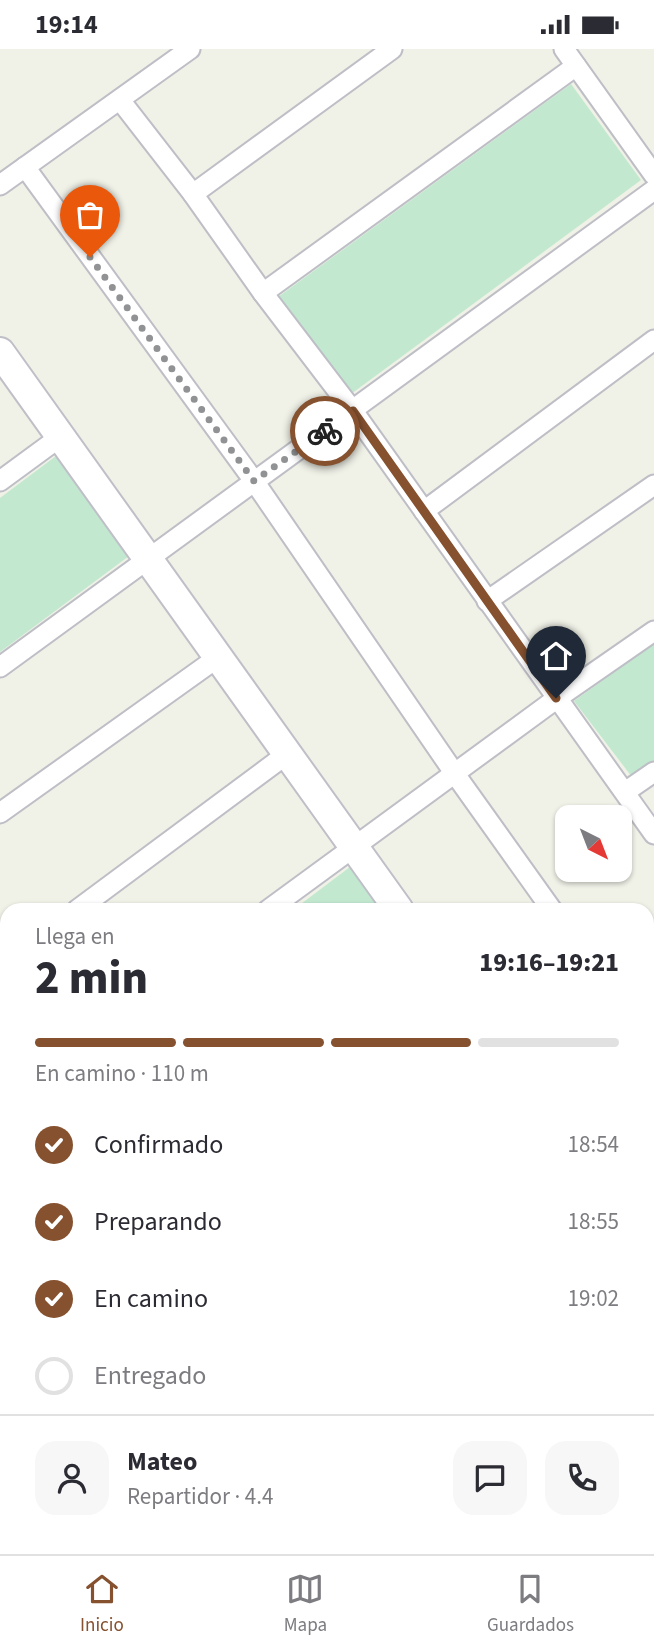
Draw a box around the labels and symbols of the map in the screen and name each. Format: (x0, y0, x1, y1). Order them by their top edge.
pin (60, 185, 120, 257)
courier (290, 396, 360, 466)
pin (526, 626, 586, 698)
north arrow (555, 805, 632, 882)

